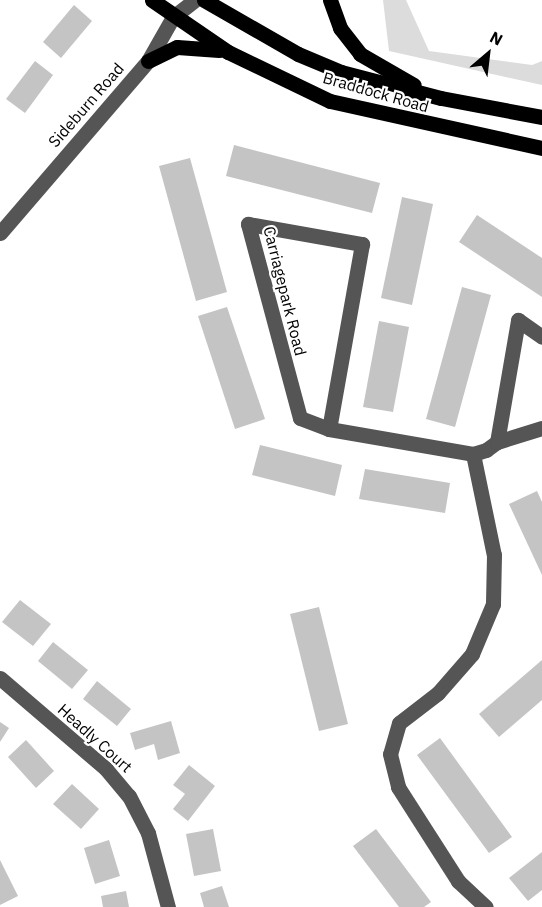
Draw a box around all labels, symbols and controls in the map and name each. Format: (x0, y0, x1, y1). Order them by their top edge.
north arrow (458, 24, 518, 84)
text: N (487, 27, 506, 50)
street label: Sideburn Road (44, 59, 128, 151)
street label: Braddock Road (321, 68, 431, 116)
street label: Carriagepark Road (260, 224, 310, 358)
street label: Headly Court (54, 700, 136, 776)

